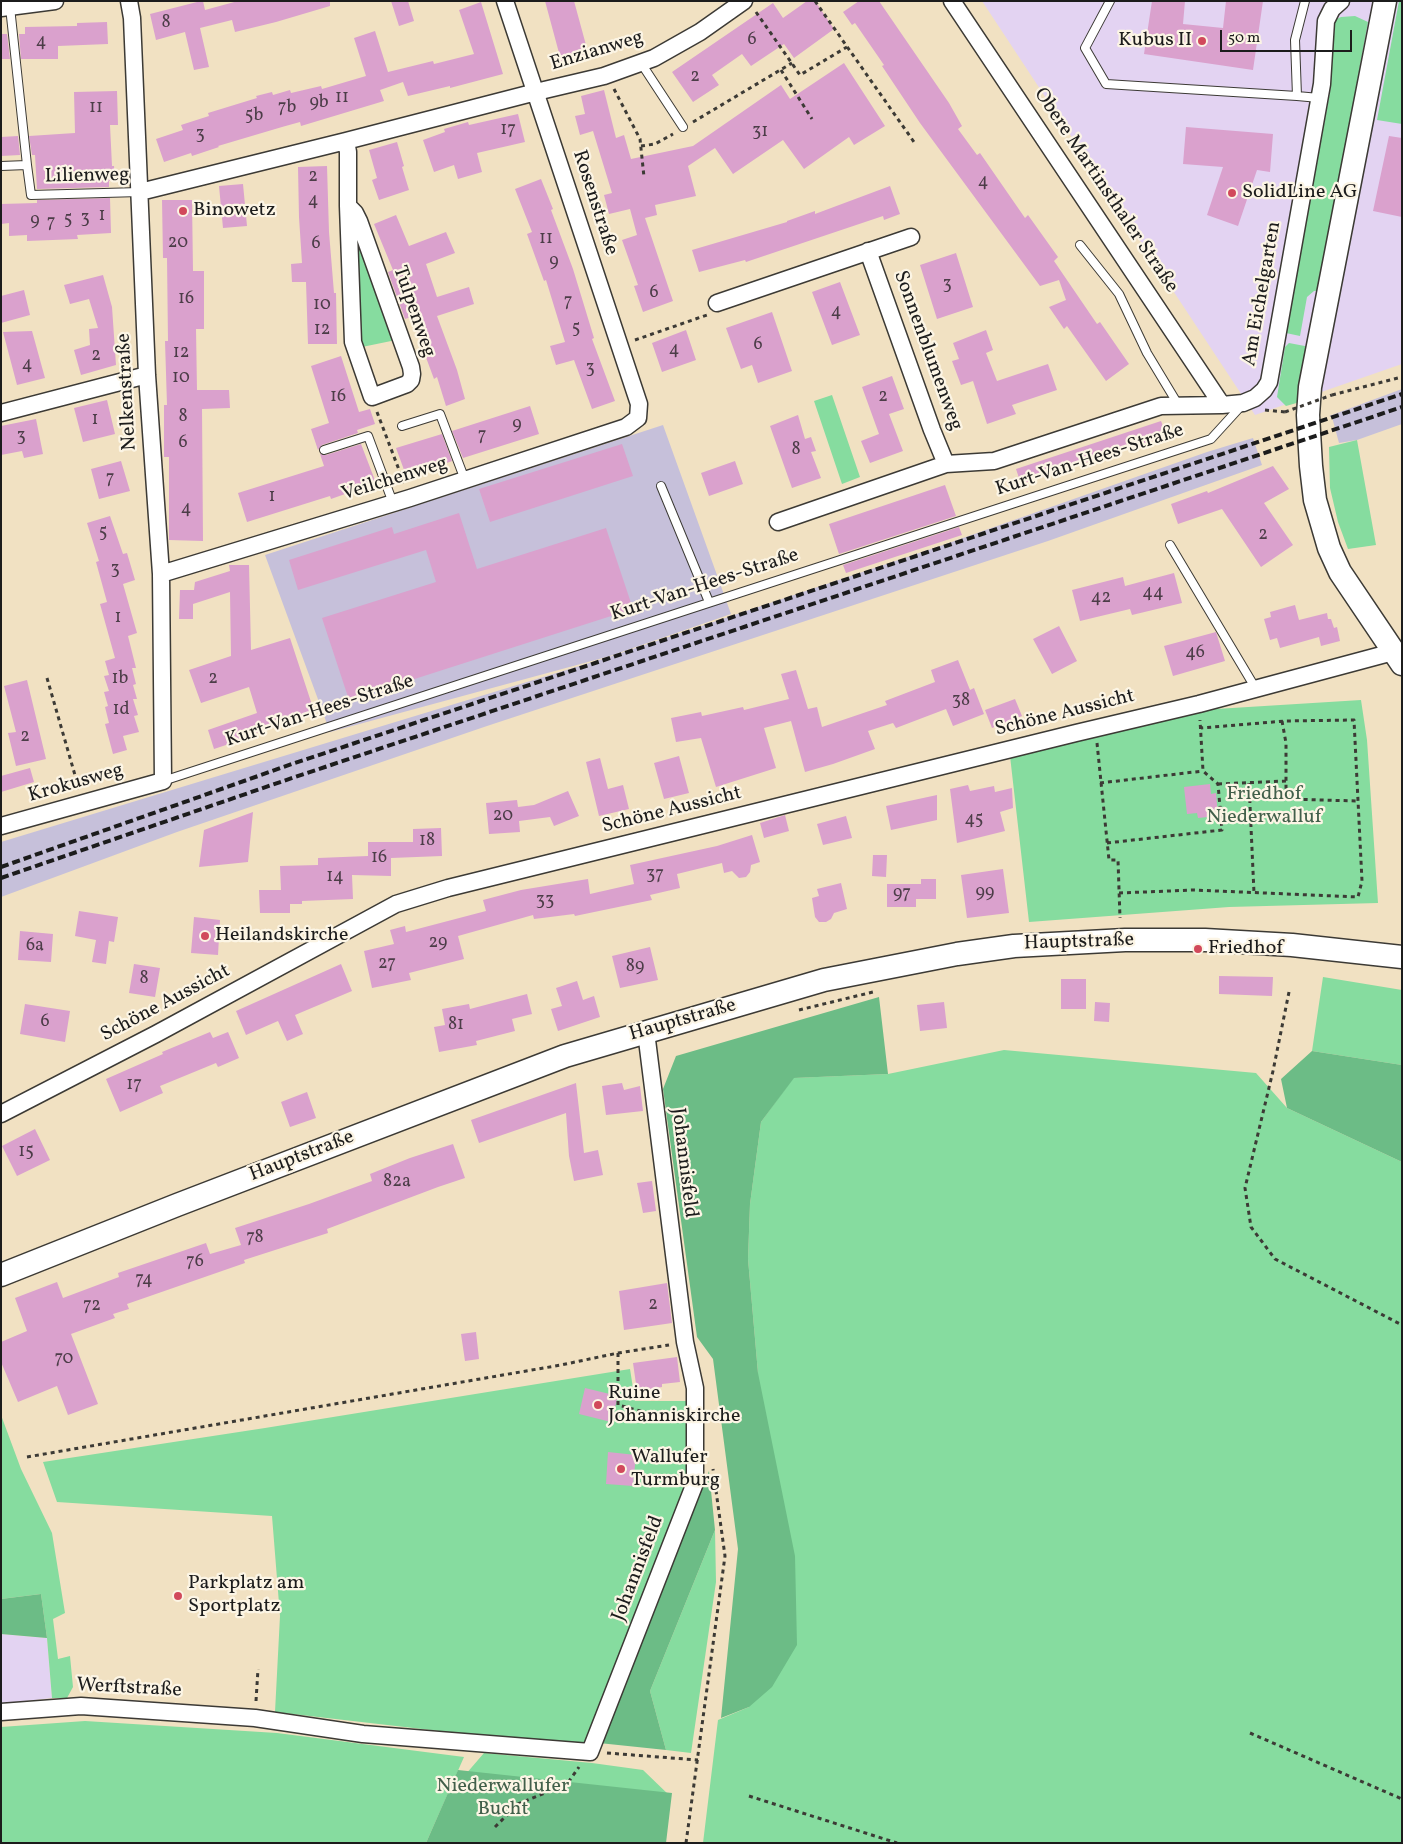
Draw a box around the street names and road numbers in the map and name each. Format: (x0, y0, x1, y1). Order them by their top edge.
street label: Enzianweg (548, 26, 646, 78)
street label: Obere Martinsthaler Straße (1027, 84, 1183, 298)
street label: Rosenstraße (566, 147, 622, 259)
street label: Lilienweg (44, 164, 130, 190)
street label: Am Eichelgarten (1238, 220, 1288, 368)
street label: Tulpenweg (386, 263, 440, 361)
street label: Sonnenblumenweg (887, 268, 967, 434)
street label: Nelkenstraße (113, 333, 143, 451)
street label: Kurt-Van-Hees-Straße (993, 419, 1187, 503)
street label: Veilchenweg (339, 453, 451, 507)
street label: Kurt-Van-Hees-Straße (608, 544, 802, 628)
street label: Kurt-Van-Hees-Straße (223, 670, 417, 754)
street label: Schöne Aussicht (993, 685, 1137, 743)
street label: Krokusweg (26, 759, 126, 809)
street label: Schöne Aussicht (600, 782, 744, 840)
street label: Hauptstraße (1024, 929, 1134, 957)
street label: Schöne Aussicht (97, 960, 235, 1048)
street label: Hauptstraße (627, 994, 739, 1048)
street label: Johannisfeld (664, 1106, 702, 1220)
street label: Hauptstraße (246, 1126, 358, 1188)
street label: Johannisfeld (608, 1513, 670, 1625)
street label: Werftstraße (76, 1674, 182, 1704)

